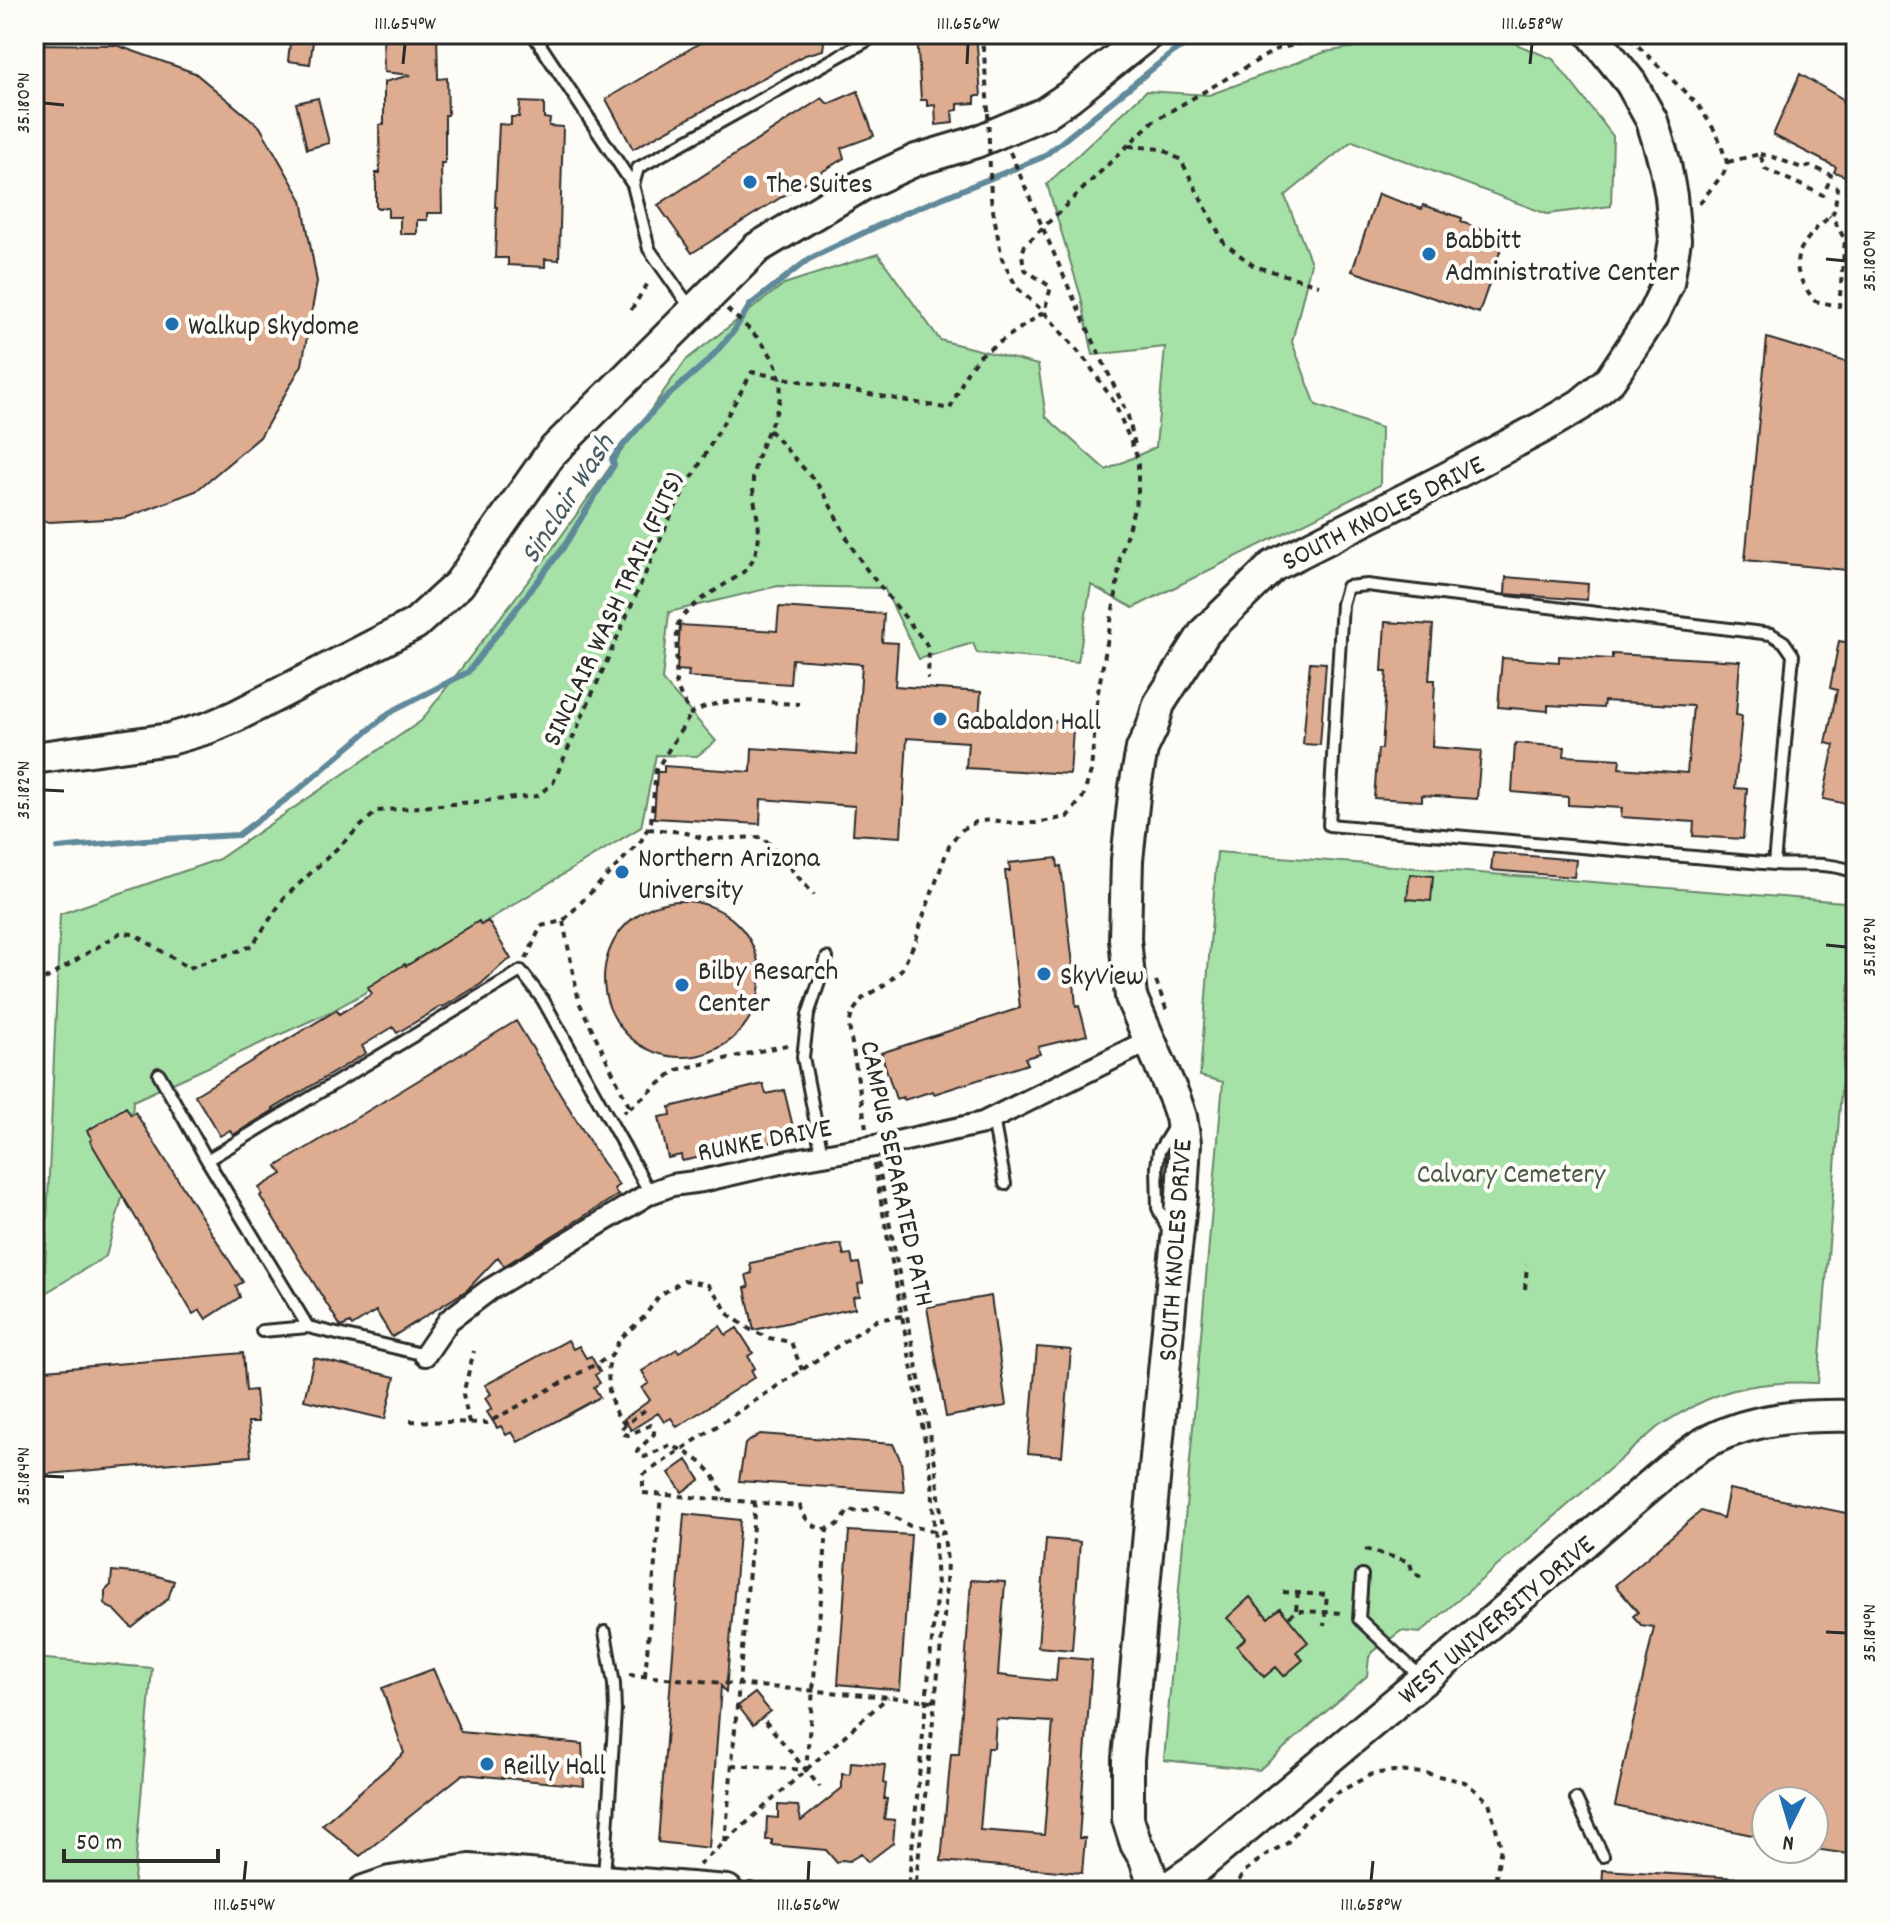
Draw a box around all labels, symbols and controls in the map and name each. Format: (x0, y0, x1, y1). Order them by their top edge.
text: 111.654°W (374, 11, 436, 39)
text: 111.656°W (936, 11, 1000, 39)
text: 111.658°W (1501, 11, 1563, 39)
text: 35.180°N (11, 72, 39, 134)
place label: The Suites (766, 167, 873, 207)
marker: The Suites (741, 173, 759, 191)
place label: Babbitt Administrative Center (1445, 223, 1680, 295)
text: 35.180°N (1857, 230, 1885, 292)
marker: Babbitt Administrative Center (1420, 245, 1438, 263)
place label: Walkup Skydome (188, 309, 359, 349)
marker: Walkup Skydome (163, 315, 181, 333)
water label: Sinclair Wash (512, 426, 629, 574)
street label: SOUTH KNOLES DRIVE (1276, 447, 1493, 584)
street label: SINCLAIR WASH TRAIL (FUTS) (534, 466, 697, 754)
place label: Gabaldon Hall (956, 704, 1101, 744)
marker: Gabaldon Hall (931, 710, 949, 728)
text: 35.182°N (11, 761, 39, 819)
place label: Northern Arizona University (638, 841, 821, 913)
marker: Northern Arizona University (613, 863, 631, 881)
text: 35.182°N (1857, 918, 1885, 976)
place label: Bilby Resarch Center (698, 954, 838, 1026)
place label: SkyView (1060, 959, 1144, 999)
marker: SkyView (1035, 965, 1053, 983)
marker: Bilby Resarch Center (673, 976, 691, 994)
street label: CAMPUS SEPARATED PATH (846, 1037, 942, 1311)
street label: RUNKE DRIVE (694, 1110, 836, 1176)
street label: SOUTH KNOLES DRIVE (1150, 1138, 1206, 1363)
park label: Calvary Cemetery (1417, 1157, 1606, 1197)
text: 35.184°N (11, 1447, 39, 1505)
street label: WEST UNIVERSITY DRIVE (1391, 1527, 1606, 1716)
text: 35.184°N (1857, 1604, 1885, 1662)
place label: Reilly Hall (503, 1749, 606, 1789)
marker: Reilly Hall (478, 1755, 496, 1773)
north arrow (1750, 1785, 1830, 1865)
scale bar (64, 1813, 218, 1863)
text: N (1782, 1826, 1795, 1857)
text: 50 m (76, 1827, 122, 1861)
text: 111.654°W (213, 1892, 275, 1920)
text: 111.656°W (776, 1892, 840, 1920)
text: 111.658°W (1340, 1892, 1402, 1920)

